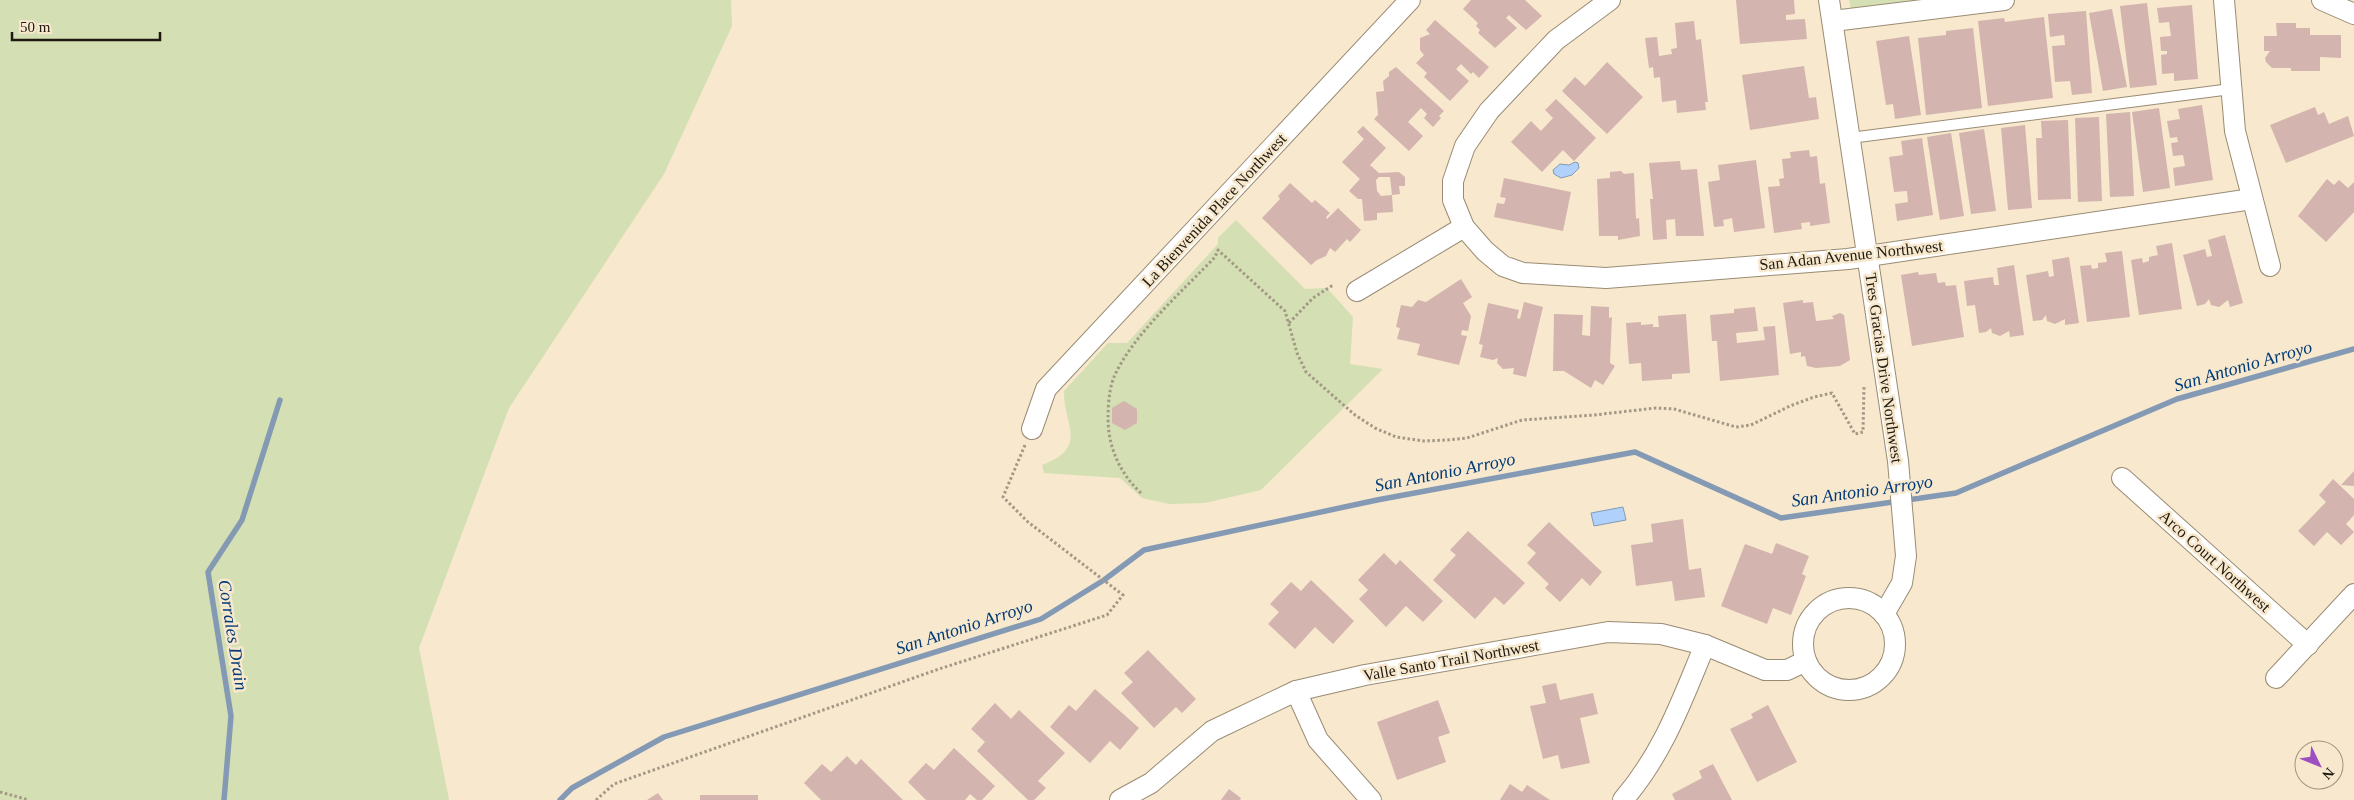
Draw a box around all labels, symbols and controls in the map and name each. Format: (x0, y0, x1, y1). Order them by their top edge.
scale bar (12, 10, 160, 42)
text: 50 m (20, 19, 51, 35)
street label: La Bienvenida Place Northwest (1139, 130, 1290, 290)
street label: San Adan Avenue Northwest (1759, 237, 1944, 273)
street label: Tres Gracias Drive Northwest (1862, 272, 1906, 465)
water label: San Antonio Arroyo (2172, 337, 2314, 395)
water label: San Antonio Arroyo (1373, 449, 1517, 495)
water label: San Antonio Arroyo (1790, 471, 1934, 511)
street label: Arco Court Northwest (2156, 507, 2274, 616)
water label: Corrales Drain (214, 578, 252, 692)
water label: San Antonio Arroyo (893, 595, 1035, 659)
street label: Valle Santo Trail Northwest (1362, 636, 1541, 684)
north arrow (2294, 740, 2344, 790)
text: N (2319, 765, 2337, 782)

